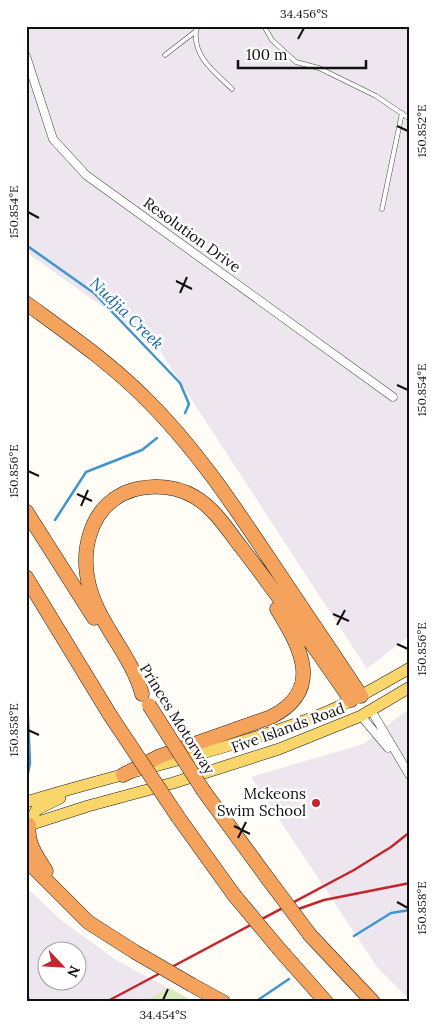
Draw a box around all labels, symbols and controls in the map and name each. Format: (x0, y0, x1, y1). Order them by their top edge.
text: 34.456°S (280, 6, 328, 21)
scale bar (238, 38, 366, 70)
text: 100 m (246, 45, 287, 64)
text: 150.852°E (414, 104, 429, 158)
text: 150.854°E (6, 185, 21, 239)
street label: Resolution Drive (140, 193, 245, 276)
water label: Nudjia Creek (86, 273, 168, 353)
text: 150.854°E (414, 363, 429, 417)
text: 150.856°E (6, 444, 21, 498)
text: 150.856°E (414, 622, 429, 676)
street label: Princes Motorway (136, 660, 219, 778)
street label: Five Islands Road (228, 698, 347, 757)
text: 150.858°E (6, 703, 21, 757)
place label: Mckeons Swim School (217, 784, 306, 820)
marker: Mckeons Swim School (310, 797, 322, 809)
text: 150.858°E (414, 881, 429, 935)
north arrow (38, 940, 88, 990)
text: N (63, 963, 84, 980)
text: 34.454°S (139, 1007, 187, 1022)

